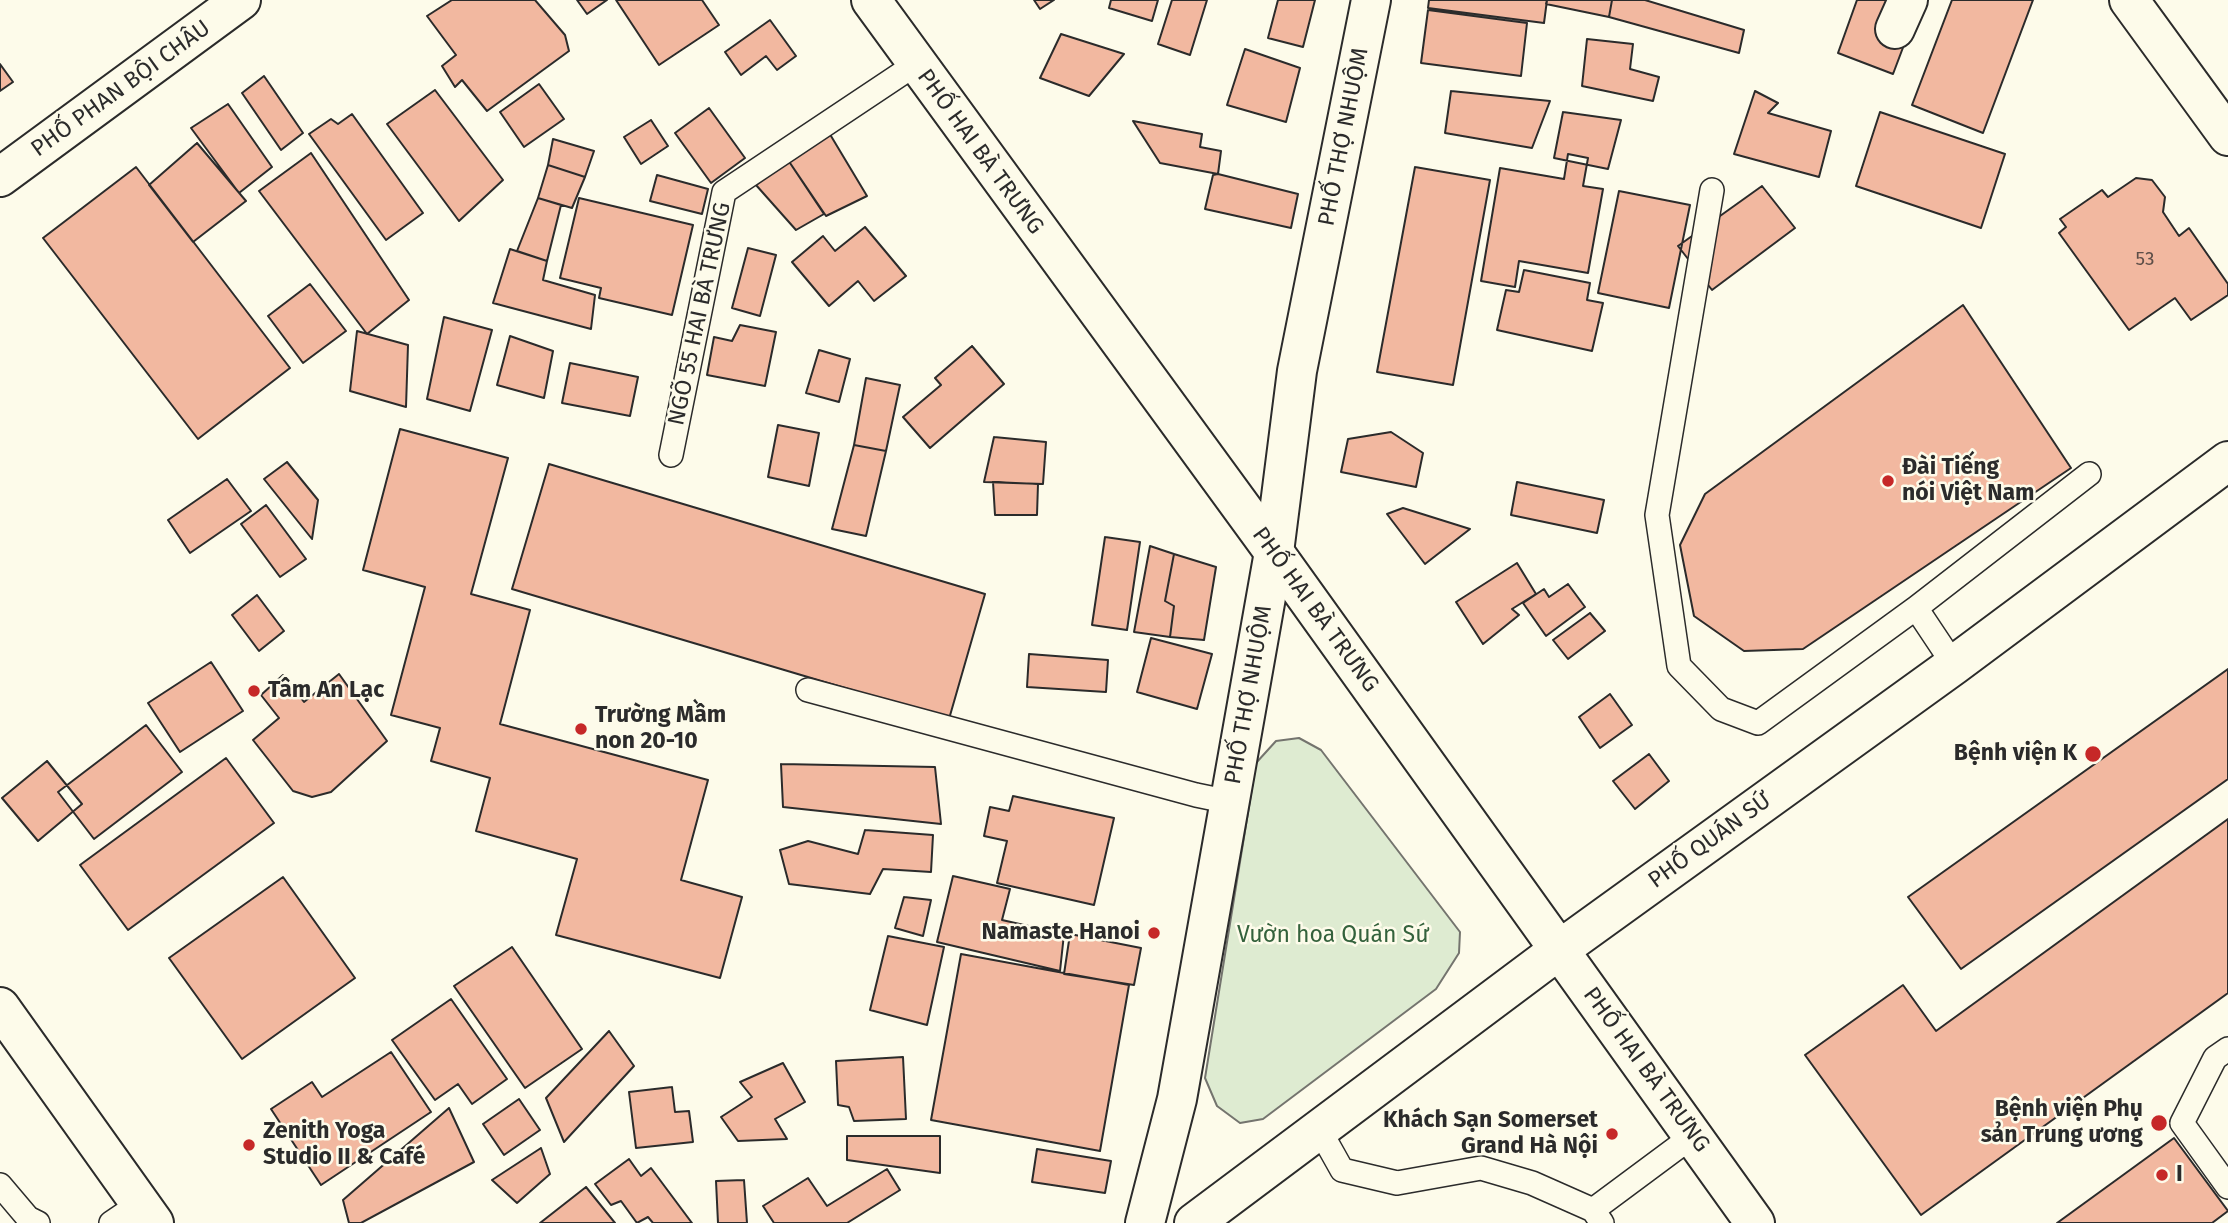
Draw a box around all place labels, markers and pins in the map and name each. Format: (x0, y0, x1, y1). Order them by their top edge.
place label: Đài Tiếng nói Việt Nam (1902, 454, 2035, 508)
marker: Đài Tiếng nói Việt Nam (1880, 473, 1896, 489)
place label: Tâm An Lạc (268, 677, 384, 705)
marker: Tâm An Lạc (246, 683, 262, 699)
place label: Trường Mầm non 20-10 (595, 702, 726, 756)
marker: Trường Mầm non 20-10 (573, 721, 589, 737)
place label: Bệnh viện K (1954, 740, 2077, 768)
marker: Bệnh viện K (2083, 744, 2103, 764)
place label: Namaste Hanoi (982, 919, 1140, 947)
marker: Namaste Hanoi (1146, 925, 1162, 941)
place label: Bệnh viện Phụ sản Trung ương (1981, 1096, 2143, 1150)
place label: Khách Sạn Somerset Grand Hà Nội (1383, 1107, 1598, 1161)
marker: Bệnh viện Phụ sản Trung ương (2149, 1113, 2169, 1133)
place label: Zenith Yoga Studio II & Café (263, 1118, 425, 1172)
marker: Khách Sạn Somerset Grand Hà Nội (1604, 1126, 1620, 1142)
marker: Zenith Yoga Studio II & Café (241, 1137, 257, 1153)
place label: I (2176, 1161, 2183, 1189)
marker: I (2154, 1167, 2170, 1183)

